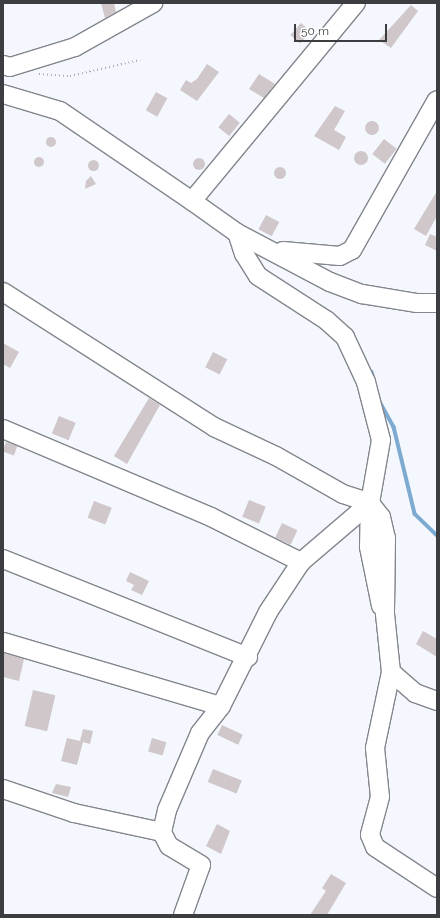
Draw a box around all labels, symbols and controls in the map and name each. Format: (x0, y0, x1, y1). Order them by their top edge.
scale bar (296, 16, 389, 42)
text: 50 m (301, 24, 329, 38)

